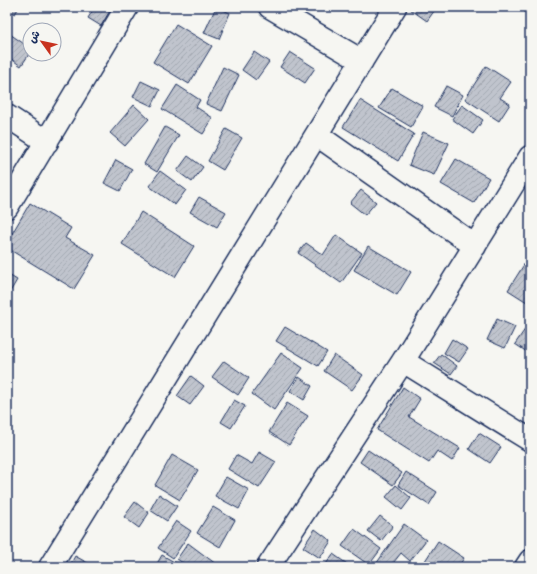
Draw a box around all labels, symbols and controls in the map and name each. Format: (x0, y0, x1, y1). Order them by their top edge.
north arrow (22, 22, 62, 62)
text: ش (25, 28, 43, 45)

